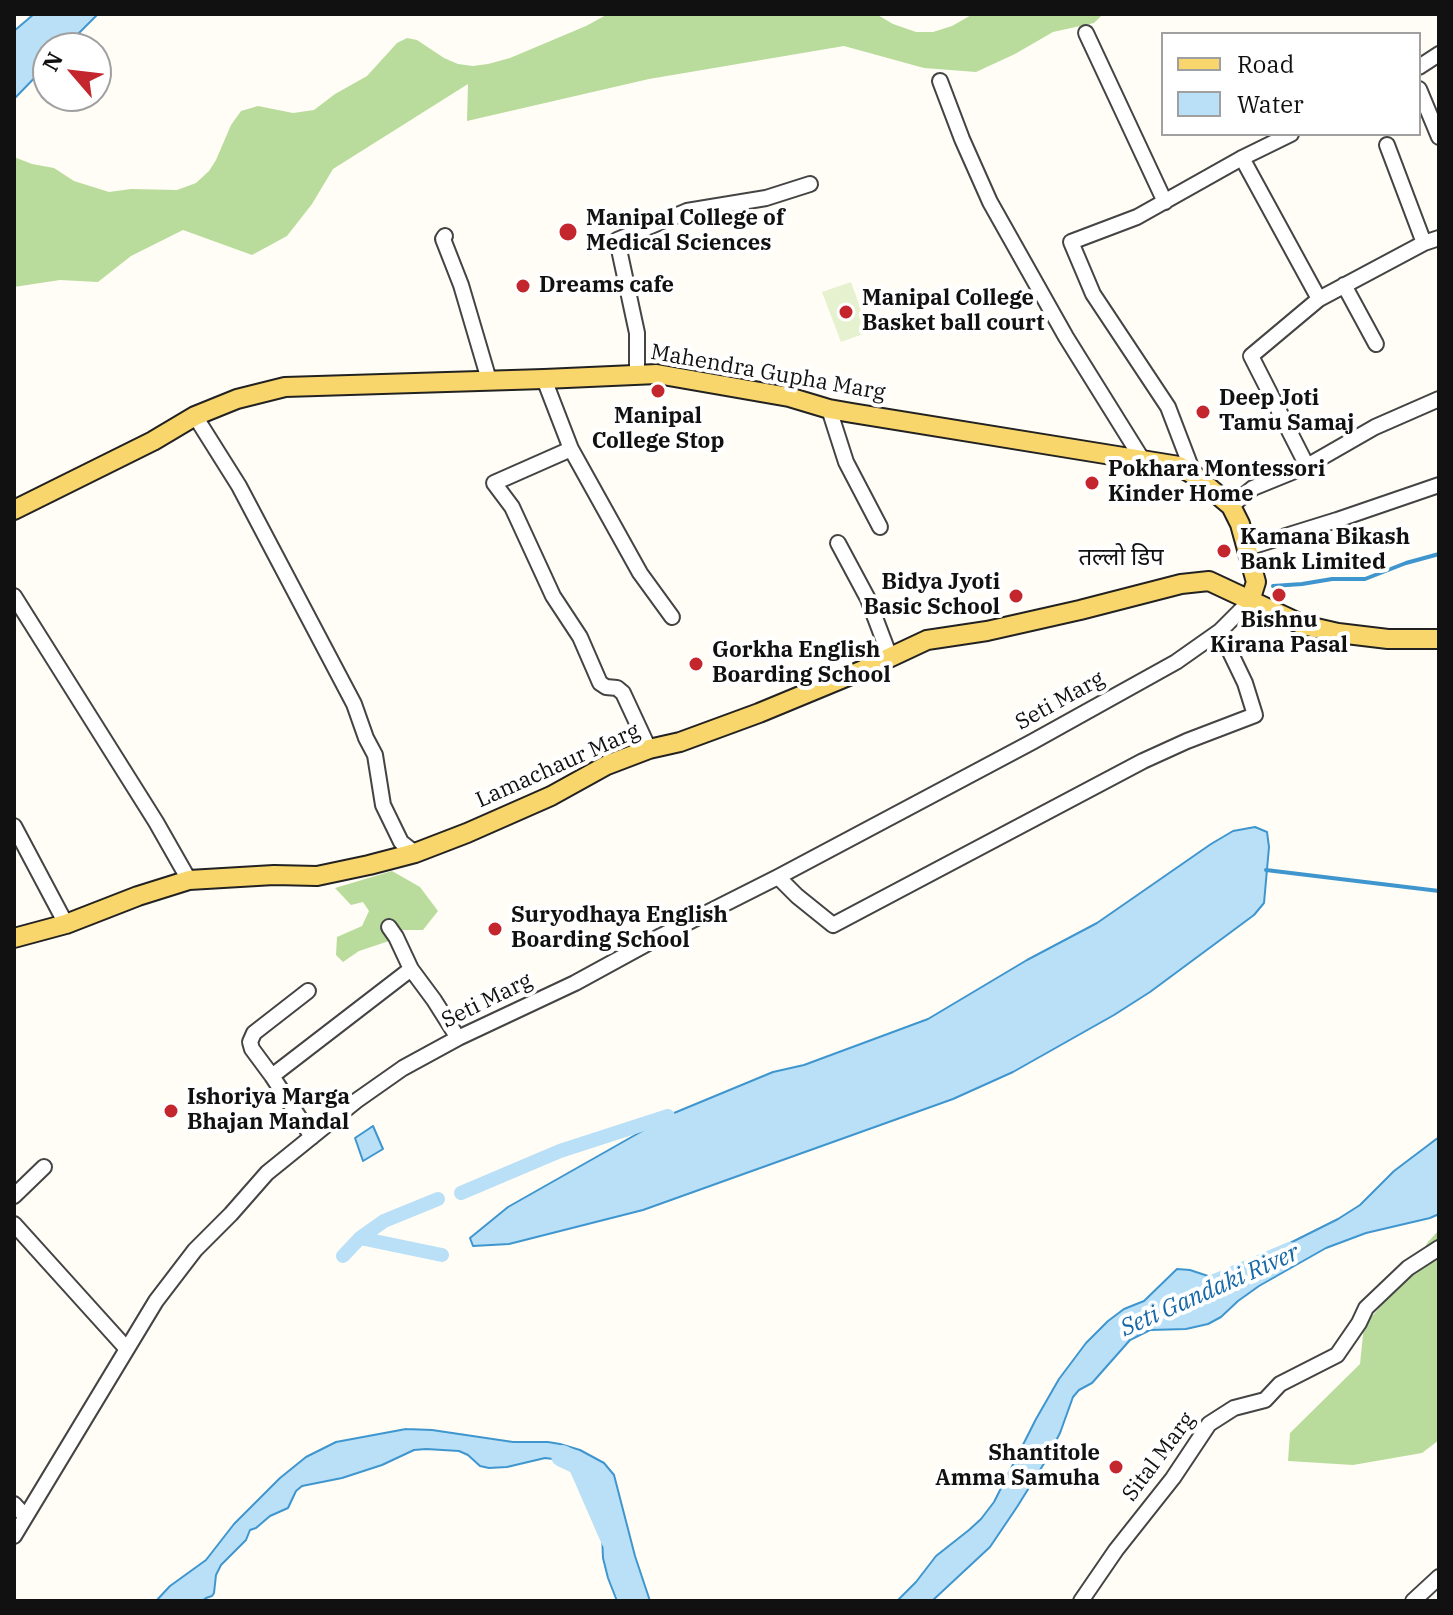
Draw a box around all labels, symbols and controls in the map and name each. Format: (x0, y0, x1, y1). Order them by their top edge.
north arrow (32, 32, 112, 112)
legend (1161, 32, 1421, 136)
text: N (35, 47, 69, 76)
text: Road (1237, 48, 1294, 80)
text: Water (1237, 88, 1304, 120)
place label: Manipal College of Medical Sciences (586, 206, 784, 258)
marker: Manipal College of Medical Sciences (557, 221, 579, 243)
place label: Dreams cafe (539, 273, 674, 299)
marker: Dreams cafe (514, 277, 532, 295)
place label: Manipal College Basket ball court (862, 286, 1044, 338)
marker: Manipal College Basket ball court (837, 303, 855, 321)
street label: Mahendra Gupha Marg (649, 339, 887, 407)
marker: Manipal College Stop (649, 382, 667, 400)
place label: Deep Joti Tamu Samaj (1219, 386, 1354, 438)
marker: Deep Joti Tamu Samaj (1194, 403, 1212, 421)
place label: Manipal College Stop (592, 404, 724, 456)
place label: Pokhara Montessori Kinder Home (1108, 457, 1325, 508)
marker: Pokhara Montessori Kinder Home (1083, 474, 1101, 492)
place label: Kamana Bikash Bank Limited (1240, 525, 1410, 576)
marker: Kamana Bikash Bank Limited (1215, 542, 1233, 560)
district label: तल्लो डिप (1078, 544, 1164, 572)
place label: Bidya Jyoti Basic School (864, 570, 1000, 622)
marker: Bishnu Kirana Pasal (1270, 586, 1288, 604)
marker: Bidya Jyoti Basic School (1007, 587, 1025, 605)
place label: Bishnu Kirana Pasal (1210, 608, 1348, 660)
place label: Gorkha English Boarding School (712, 638, 891, 690)
marker: Gorkha English Boarding School (687, 655, 705, 673)
street label: Seti Marg (1011, 666, 1109, 736)
street label: Lamachaur Marg (472, 718, 644, 814)
place label: Suryodhaya English Boarding School (511, 903, 728, 954)
marker: Suryodhaya English Boarding School (486, 920, 504, 938)
street label: Seti Marg (437, 968, 537, 1034)
place label: Ishoriya Marga Bhajan Mandal (187, 1085, 350, 1136)
marker: Ishoriya Marga Bhajan Mandal (162, 1102, 180, 1120)
water label: Seti Gandaki River (1116, 1239, 1304, 1343)
street label: Sital Marg (1117, 1407, 1201, 1507)
place label: Shantitole Amma Samuha (935, 1441, 1100, 1492)
marker: Shantitole Amma Samuha (1107, 1458, 1125, 1476)

